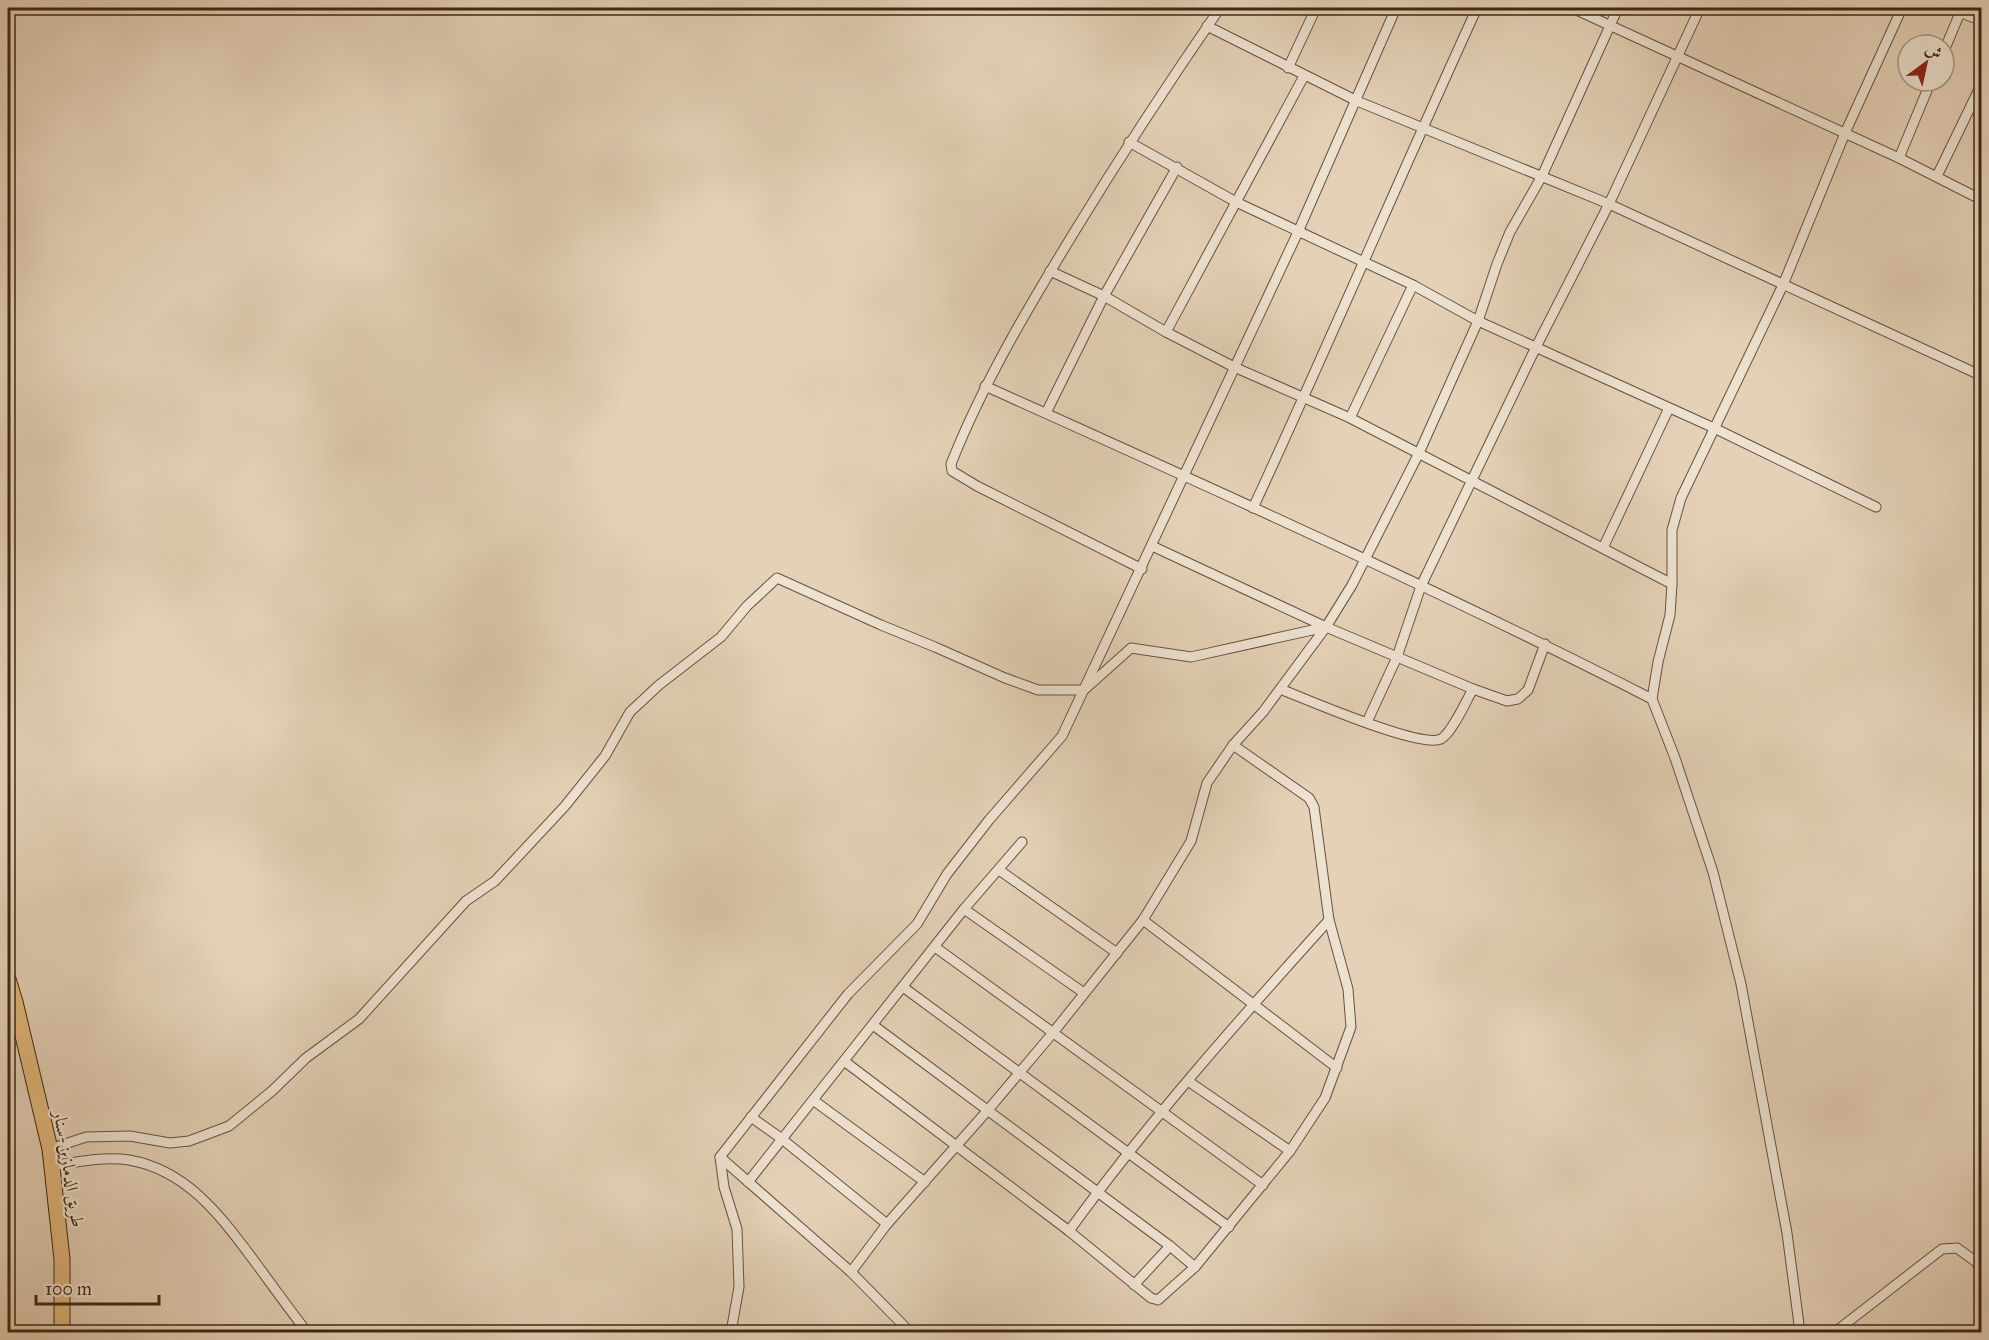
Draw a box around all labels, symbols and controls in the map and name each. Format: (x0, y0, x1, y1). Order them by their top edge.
north arrow (1896, 33, 1956, 93)
text: ش (1922, 39, 1946, 63)
street label: طريق الدمازين-سنار (48, 1107, 89, 1229)
scale bar (36, 1268, 159, 1306)
text: 100 m (45, 1278, 92, 1300)

